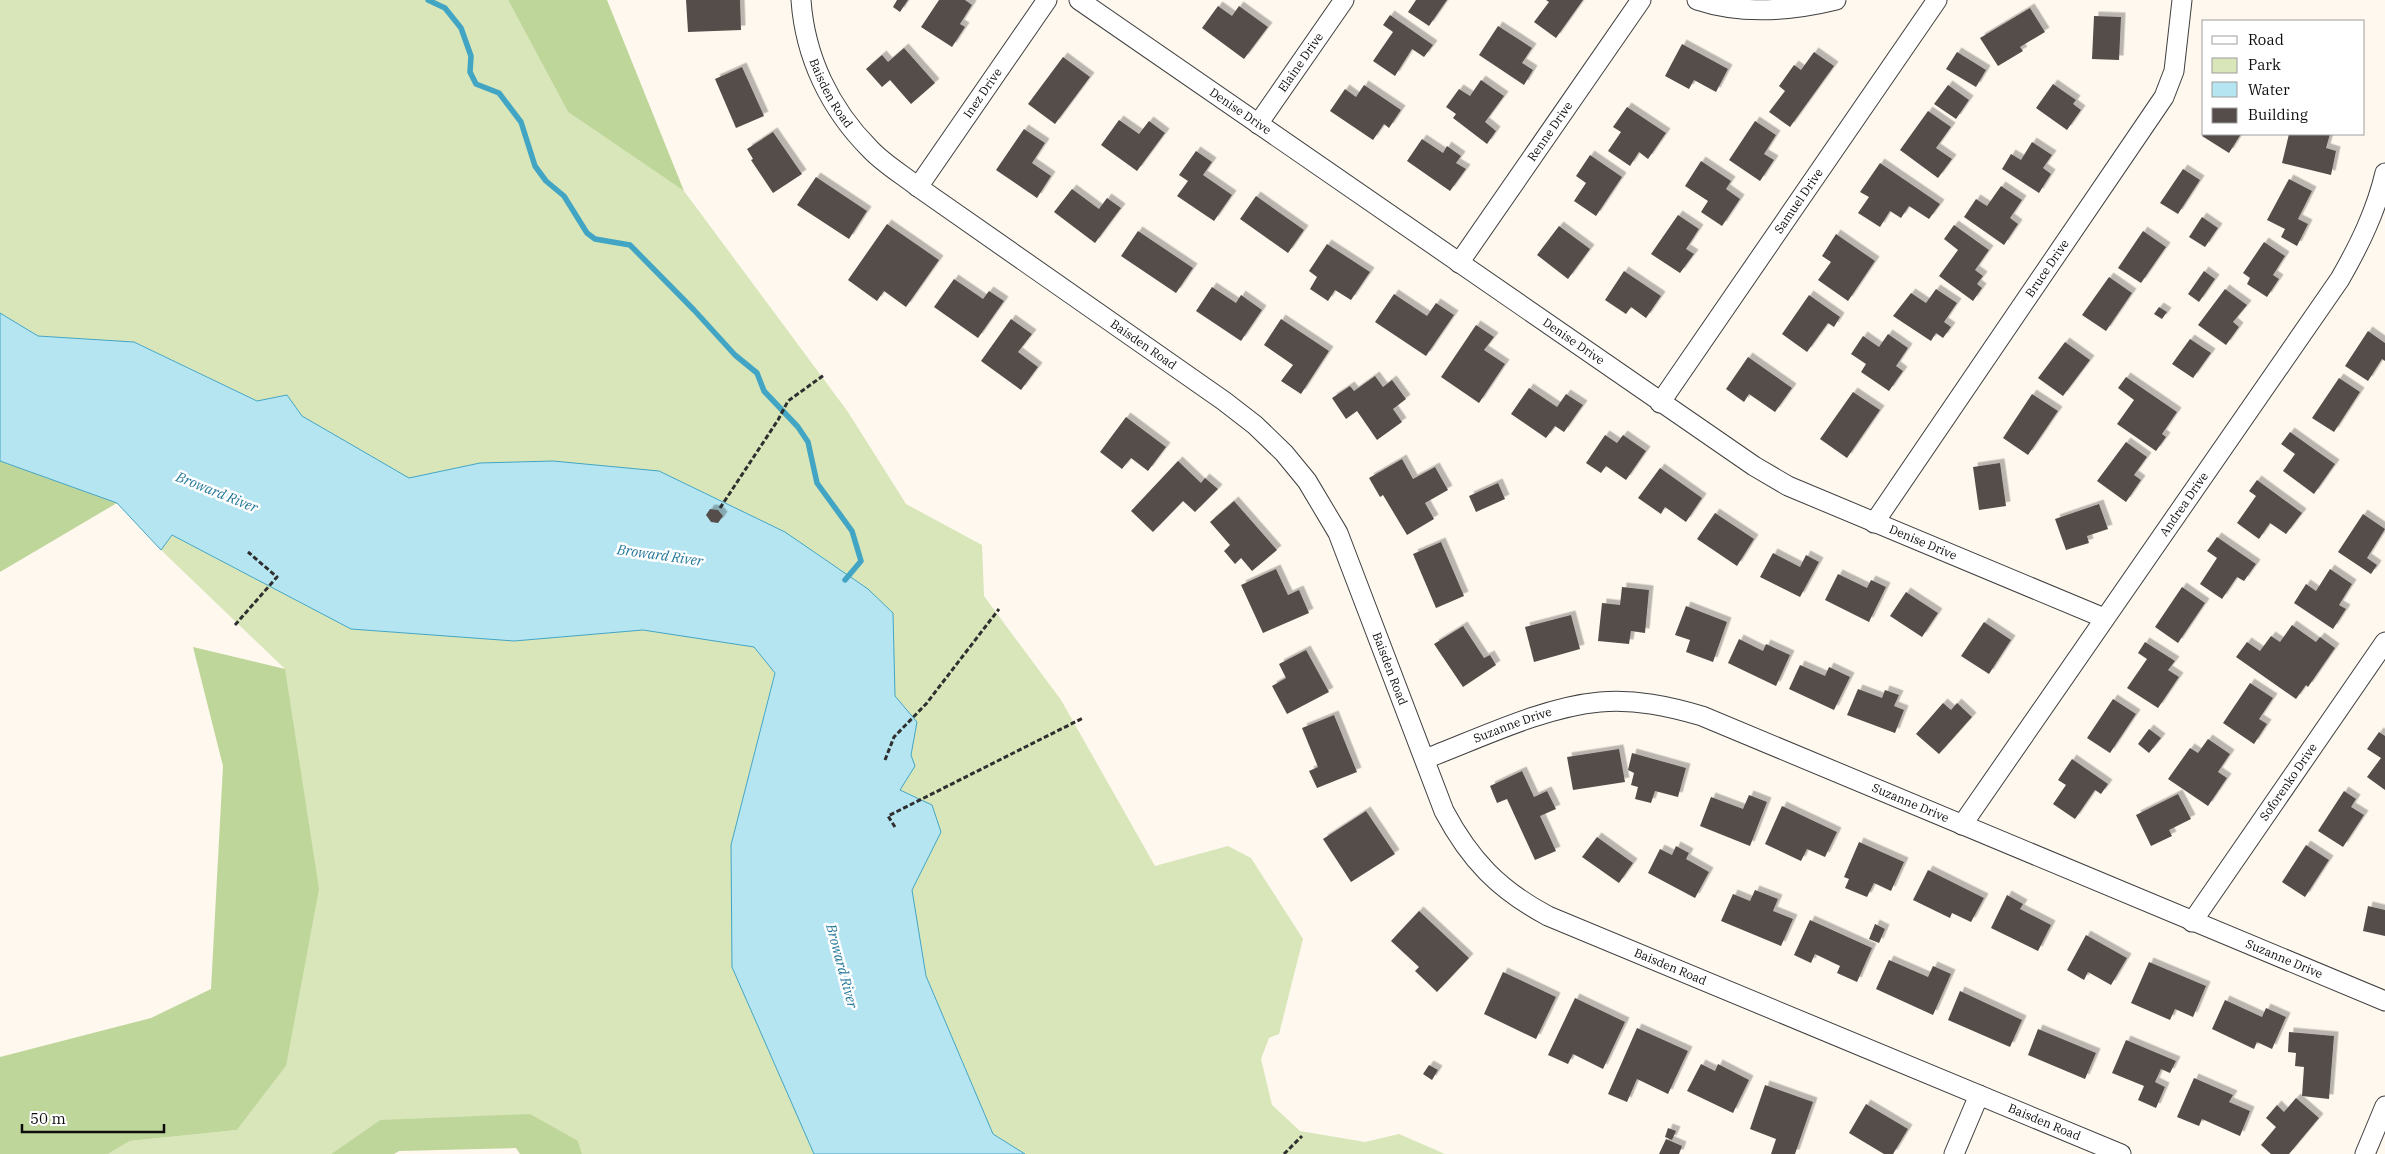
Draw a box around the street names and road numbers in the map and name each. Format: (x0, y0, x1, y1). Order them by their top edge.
street label: Elaine Drive (1275, 30, 1326, 95)
street label: Baisden Road (807, 56, 856, 131)
street label: Inez Drive (960, 65, 1005, 121)
street label: Denise Drive (1207, 84, 1274, 138)
street label: Renne Drive (1524, 98, 1576, 164)
street label: Samuel Drive (1771, 165, 1826, 236)
street label: Bruce Drive (2022, 236, 2072, 300)
street label: Denise Drive (1540, 314, 1608, 368)
street label: Baisden Road (1108, 316, 1180, 372)
street label: Andrea Drive (2156, 469, 2211, 539)
street label: Denise Drive (1887, 521, 1959, 563)
street label: Baisden Road (1369, 630, 1411, 707)
street label: Suzanne Drive (1471, 704, 1553, 746)
street label: Soforenko Drive (2256, 740, 2320, 823)
street label: Suzanne Drive (1870, 780, 1951, 825)
street label: Suzanne Drive (2244, 936, 2325, 981)
street label: Baisden Road (1632, 945, 1709, 988)
street label: Baisden Road (2006, 1100, 2083, 1143)

